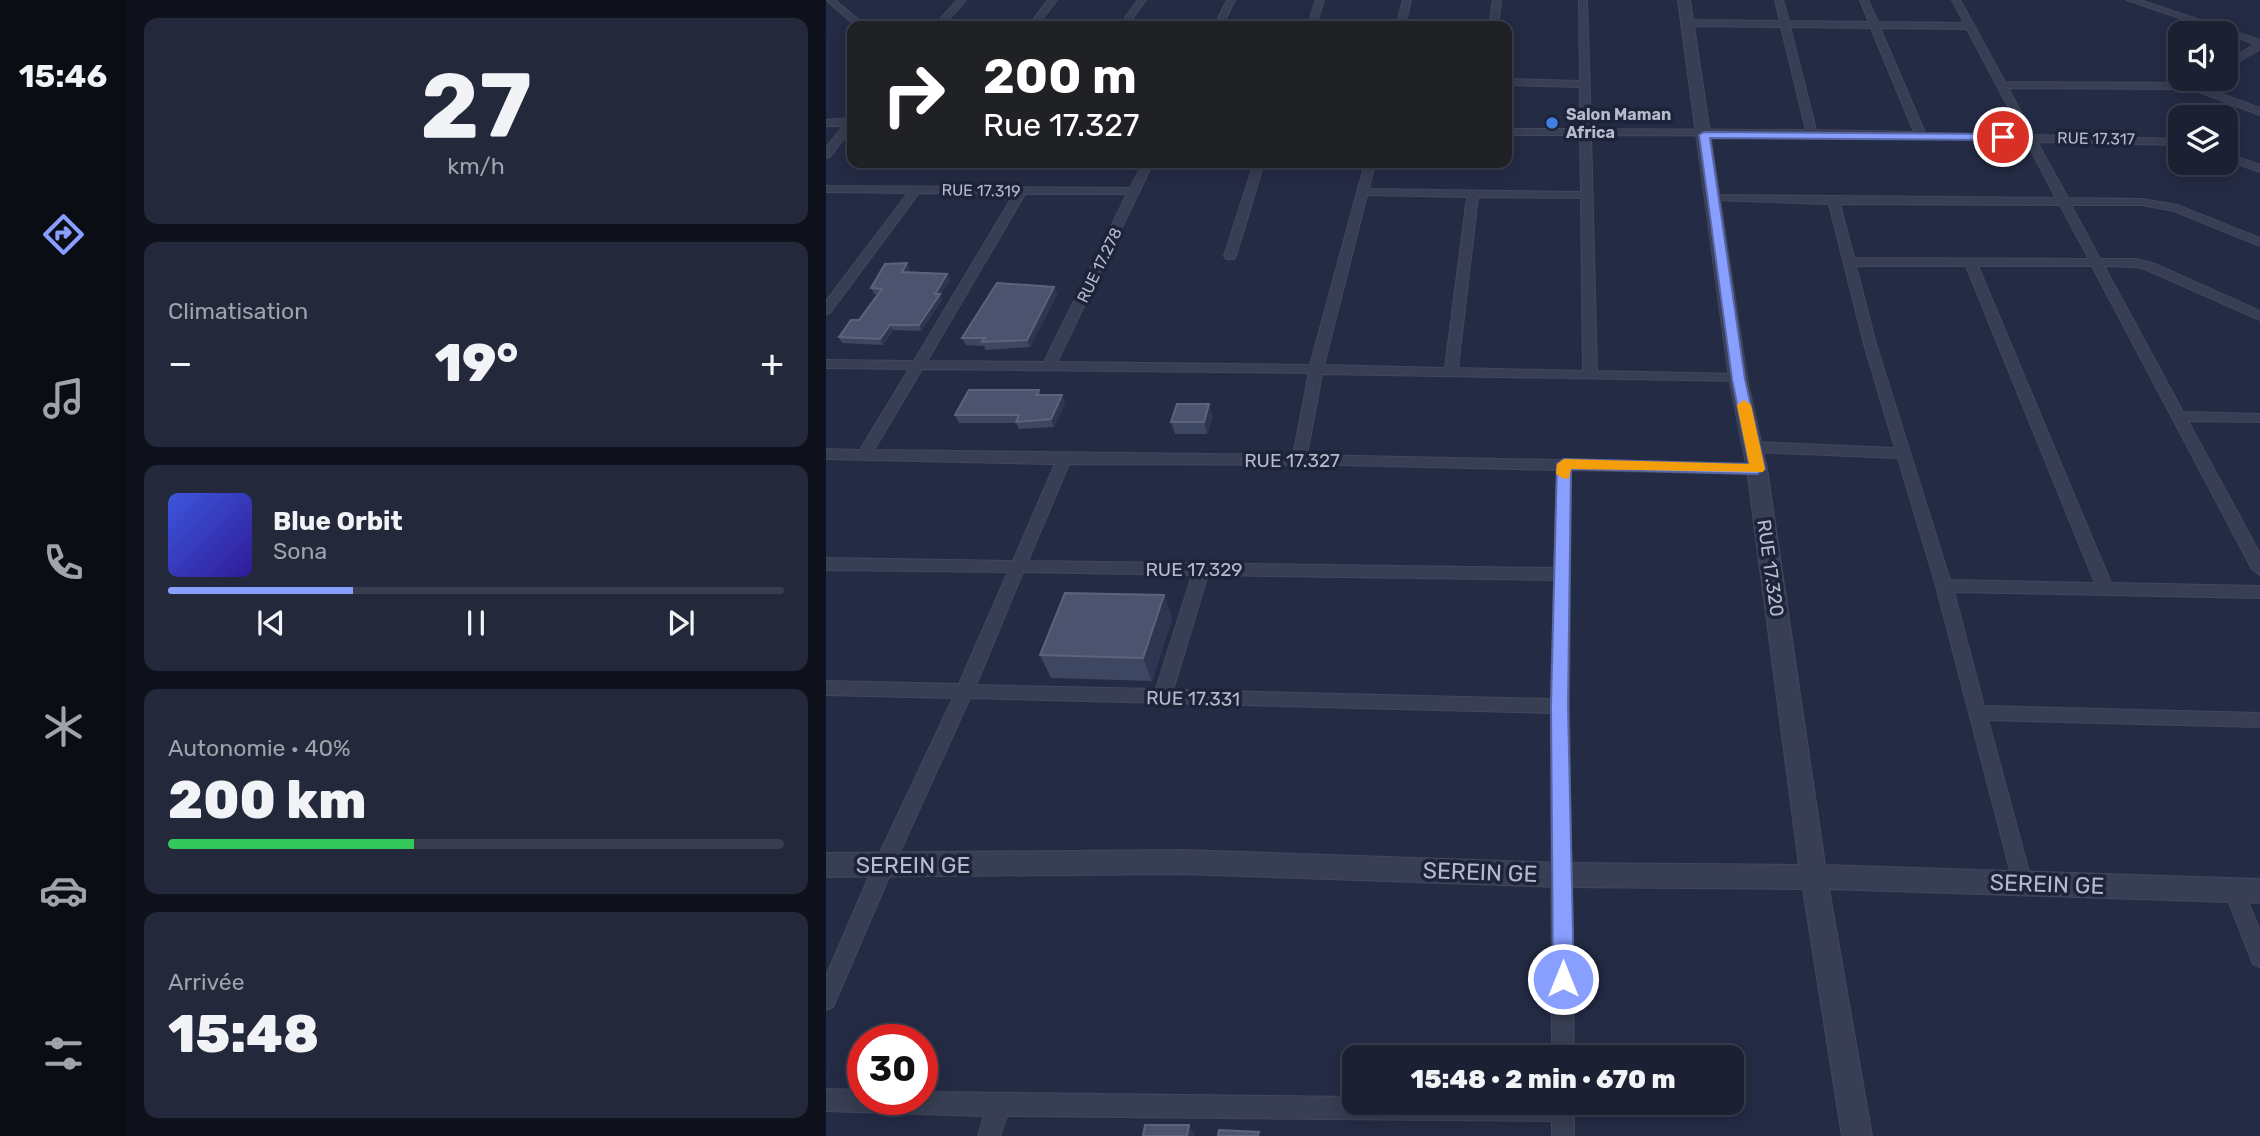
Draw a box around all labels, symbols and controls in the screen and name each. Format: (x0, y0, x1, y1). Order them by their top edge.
map controls (2168, 21, 2238, 175)
button: sound (2168, 21, 2238, 91)
text: 200 m (983, 47, 1137, 105)
icon: right (868, 49, 959, 140)
text: 27 (420, 52, 532, 160)
text: 15:46 (19, 57, 107, 95)
place label: Salon Maman Africa (1566, 105, 1671, 142)
button: layers (2168, 105, 2238, 175)
text: Rue 17.327 (983, 106, 1140, 144)
pin (1973, 107, 2033, 167)
marker: Salon Maman Africa (1544, 115, 1560, 131)
icon: arrive (1984, 118, 2022, 156)
street label: RUE 17.317 (2057, 128, 2135, 149)
text: km/h (447, 152, 505, 180)
street label: RUE 17.319 (941, 180, 1021, 201)
icon: directions (39, 210, 88, 259)
street label: RUE 17.278 (1073, 225, 1126, 306)
text: Climatisation (168, 297, 308, 325)
text: 19° (435, 332, 518, 394)
text: − (168, 340, 193, 386)
text: + (760, 340, 784, 386)
icon: music (39, 374, 88, 423)
street label: RUE 17.327 (1244, 449, 1340, 472)
text: Blue Orbit (273, 506, 403, 537)
street label: RUE 17.320 (1752, 518, 1789, 618)
text: Sona (273, 537, 327, 565)
icon: phone (39, 538, 88, 587)
street label: RUE 17.329 (1145, 558, 1243, 581)
icon: previous (252, 604, 290, 642)
icon: pause (457, 604, 495, 642)
icon: next (662, 604, 700, 642)
street label: RUE 17.331 (1146, 686, 1240, 711)
icon: climate (39, 702, 88, 751)
text: Autonomie · 40% (168, 734, 351, 762)
text: 200 km (168, 769, 366, 831)
street label: SEREIN GE (856, 851, 970, 879)
street label: SEREIN GE (1422, 856, 1538, 888)
icon: car (39, 866, 88, 915)
street label: SEREIN GE (1989, 868, 2105, 900)
position arrow (1526, 942, 1600, 1016)
text: Arrivée (168, 968, 245, 996)
text: 15:48 (168, 1003, 319, 1065)
speed limit sign: 30 (847, 1024, 938, 1115)
icon: filters (39, 1029, 88, 1078)
text: 15:48 · 2 min · 670 m (1411, 1064, 1676, 1095)

